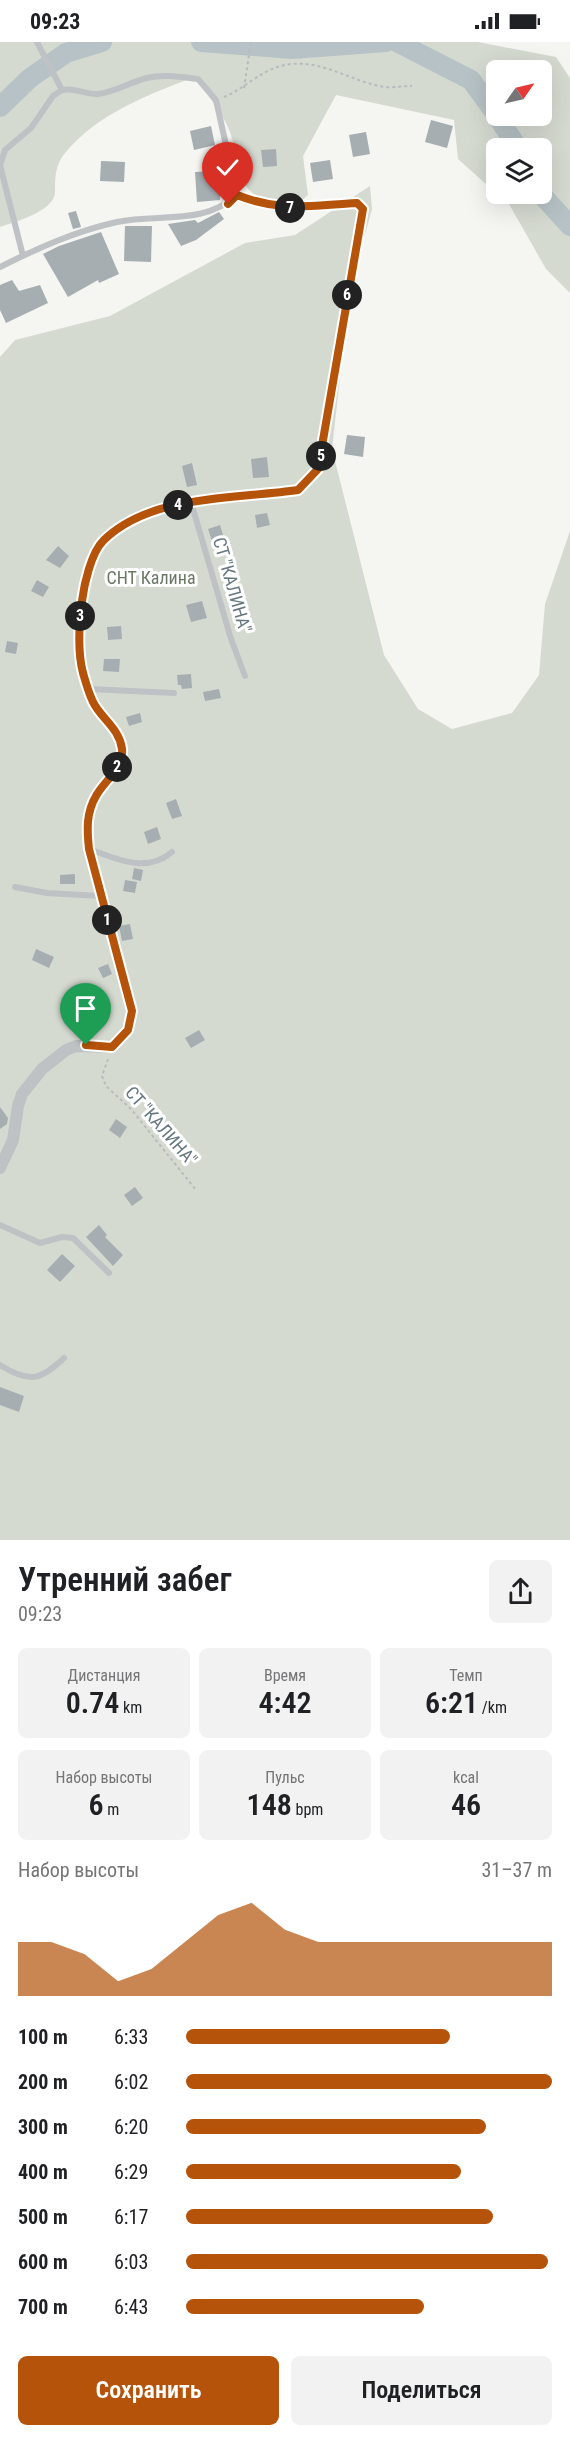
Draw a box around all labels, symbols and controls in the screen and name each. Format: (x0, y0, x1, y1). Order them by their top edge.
text: 09:23 (30, 9, 81, 34)
north arrow (486, 60, 552, 126)
map controls (486, 60, 552, 204)
button: layers (486, 138, 552, 204)
pin (202, 142, 253, 204)
icon: check (211, 151, 244, 184)
pin: 7 (275, 193, 305, 223)
text: 7 (286, 198, 294, 217)
pin: 6 (332, 280, 362, 310)
text: 6 (343, 285, 351, 304)
pin: 5 (306, 441, 336, 471)
text: 5 (317, 446, 325, 465)
pin: 4 (163, 490, 193, 520)
text: 4 (174, 495, 182, 514)
street label: СТ "КАЛИНА" (209, 535, 256, 635)
park label: СНТ Калина (106, 567, 196, 588)
pin: 3 (65, 601, 95, 631)
text: 3 (76, 606, 84, 625)
pin: 2 (102, 752, 132, 782)
text: 2 (113, 757, 121, 776)
pin: 1 (92, 905, 122, 935)
text: 1 (103, 910, 111, 929)
pin (60, 983, 111, 1045)
icon: arrive (69, 992, 102, 1025)
street label: СТ "КАЛИНА" (121, 1082, 201, 1170)
text: Утренний забег (18, 1560, 232, 1599)
button: share (489, 1560, 552, 1623)
text: 09:23 (18, 1602, 62, 1626)
text: Дистанция (68, 1666, 140, 1685)
text: Время (264, 1666, 306, 1685)
text: Темп (449, 1666, 483, 1685)
text: 0.74 (66, 1685, 119, 1720)
text: 4:42 (258, 1685, 312, 1720)
text: 6:21 (425, 1685, 478, 1720)
text: km (119, 1698, 142, 1717)
text: /km (478, 1698, 507, 1717)
text: Набор высоты (56, 1768, 152, 1787)
text: Пульс (265, 1768, 305, 1787)
text: kcal (453, 1768, 479, 1787)
text: 6 (89, 1787, 104, 1822)
text: 148 (247, 1787, 292, 1822)
text: 46 (451, 1787, 481, 1822)
text: m (104, 1800, 119, 1819)
text: bpm (292, 1800, 323, 1819)
text: Набор высоты (18, 1858, 139, 1882)
text: 31–37 m (481, 1858, 552, 1882)
text: 100 m (18, 2025, 68, 2049)
text: 6:33 (114, 2025, 148, 2049)
text: 200 m (18, 2070, 68, 2094)
text: 6:02 (114, 2070, 148, 2094)
text: 300 m (18, 2115, 68, 2139)
text: 6:20 (114, 2115, 148, 2139)
text: 400 m (18, 2160, 68, 2184)
text: 6:29 (114, 2160, 148, 2184)
text: 500 m (18, 2205, 68, 2229)
text: 6:17 (114, 2205, 148, 2229)
text: 600 m (18, 2250, 68, 2274)
text: 6:03 (114, 2250, 148, 2274)
text: 700 m (18, 2295, 68, 2319)
text: 6:43 (114, 2295, 148, 2319)
button: Сохранить (18, 2356, 279, 2425)
button: Поделиться (291, 2356, 552, 2425)

